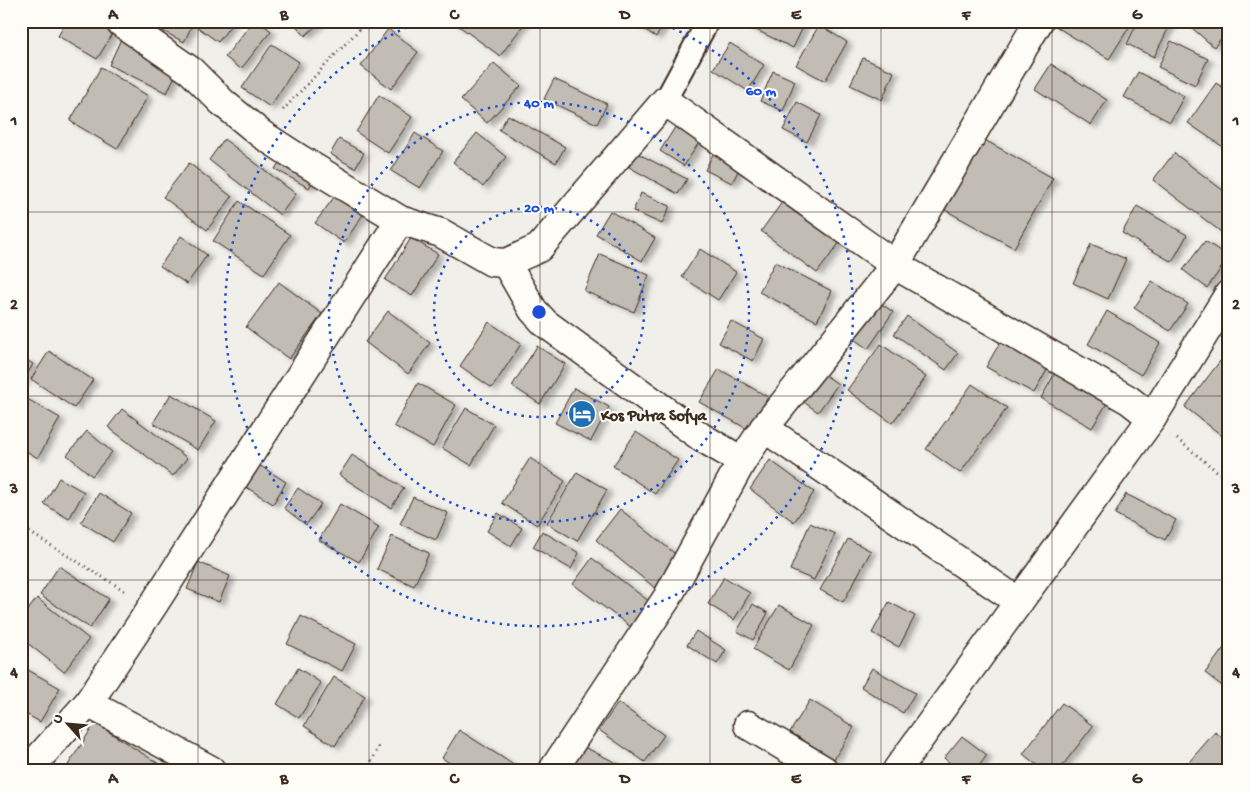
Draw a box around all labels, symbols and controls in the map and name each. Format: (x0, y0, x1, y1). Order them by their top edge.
text: A (107, 7, 119, 26)
text: B (279, 7, 289, 26)
text: C (449, 7, 460, 26)
text: D (618, 7, 631, 26)
text: E (791, 7, 802, 26)
text: F (961, 7, 972, 26)
text: G (1132, 7, 1143, 26)
text: 60 m (746, 83, 777, 101)
text: 40 m (523, 95, 554, 113)
text: 1 (10, 113, 17, 132)
text: 1 (1232, 113, 1239, 132)
text: 20 m (524, 200, 554, 218)
text: 2 (10, 297, 18, 316)
text: 2 (1232, 297, 1240, 316)
centre of rings (530, 303, 548, 321)
hotel icon: Kos Putra Sofya (567, 399, 597, 429)
place label: Kos Putra Sofya (600, 407, 708, 427)
text: 3 (9, 481, 18, 500)
text: 3 (1231, 481, 1240, 500)
text: 4 (9, 665, 18, 684)
text: 4 (1231, 665, 1240, 684)
north arrow (42, 698, 92, 748)
text: U (49, 712, 68, 727)
text: A (107, 771, 119, 790)
text: B (279, 771, 289, 790)
text: C (449, 771, 460, 790)
text: D (618, 771, 631, 790)
text: E (791, 771, 802, 790)
text: F (961, 771, 972, 790)
text: G (1132, 771, 1143, 790)

